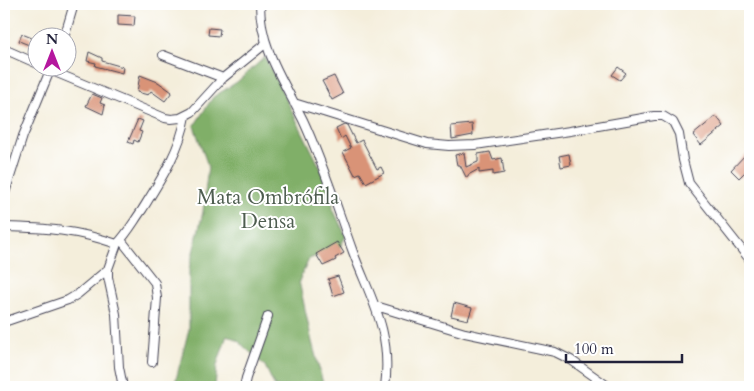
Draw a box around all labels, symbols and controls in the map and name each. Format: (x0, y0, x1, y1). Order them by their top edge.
north arrow (28, 28, 78, 78)
text: N (46, 30, 58, 49)
park label: Mata Ombrófila Densa (197, 183, 339, 236)
scale bar (566, 331, 683, 363)
text: 100 m (574, 339, 614, 359)

